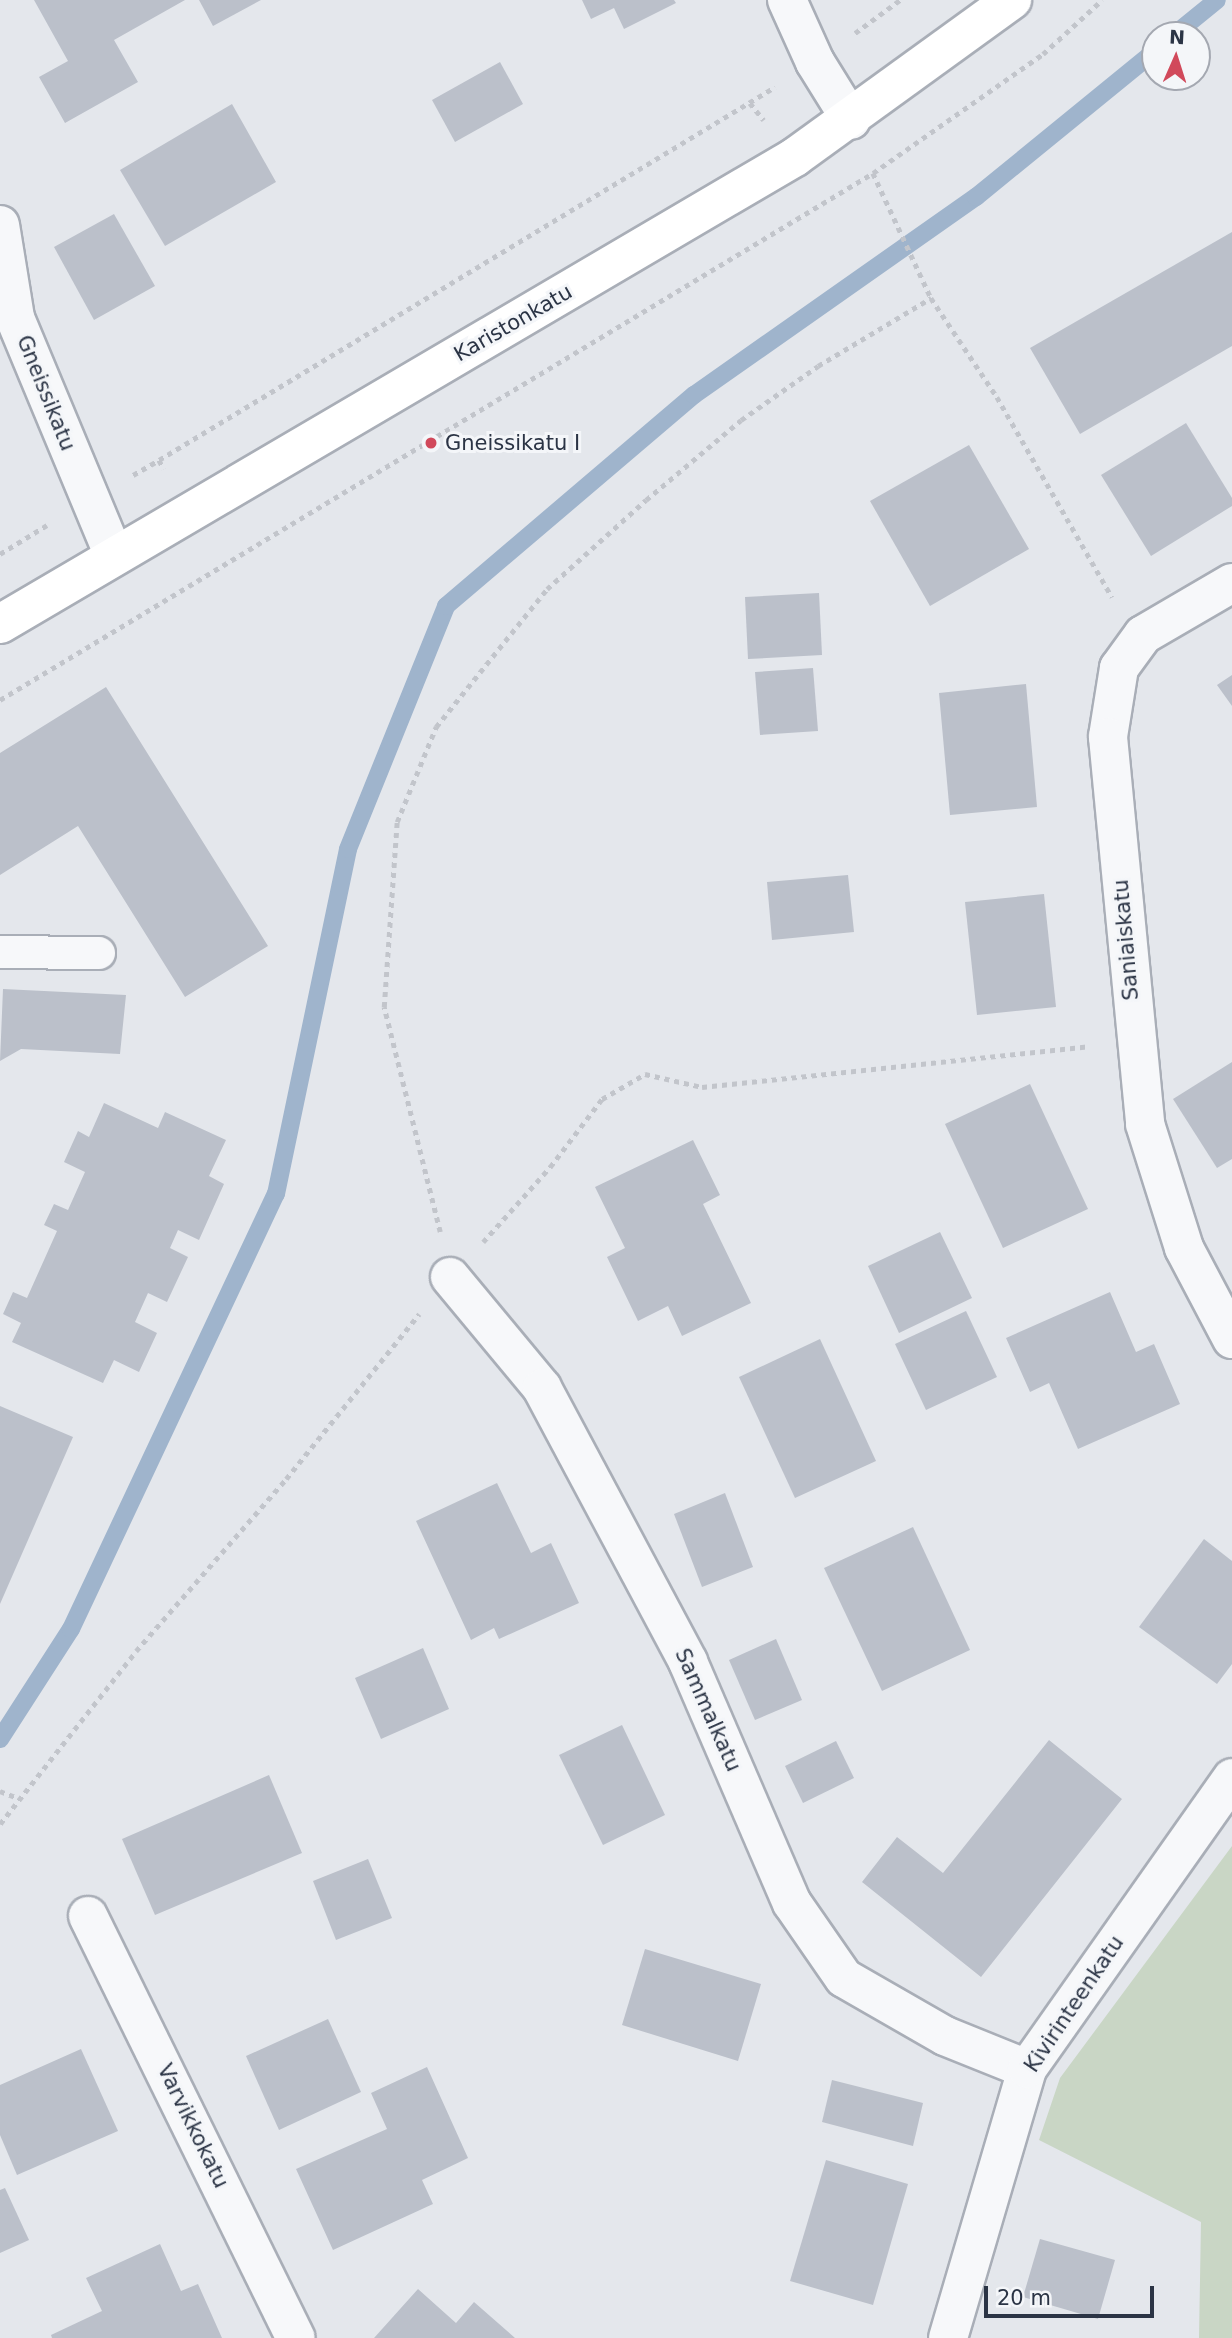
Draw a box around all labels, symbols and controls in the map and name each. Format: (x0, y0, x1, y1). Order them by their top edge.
north arrow (1141, 21, 1211, 91)
text: N (1168, 26, 1186, 48)
street label: Karistonkatu (449, 279, 577, 367)
street label: Gneissikatu (11, 332, 81, 454)
place label: Gneissikatu I (445, 430, 580, 456)
marker: Gneissikatu I (423, 435, 439, 451)
street label: Saniaiskatu (1108, 879, 1144, 1001)
street label: Sammalkatu (670, 1645, 746, 1775)
street label: Kivirinteenkatu (1019, 1931, 1129, 2077)
street label: Varvikkokatu (152, 2060, 234, 2192)
scale bar (987, 2272, 1157, 2316)
text: 20 m (997, 2286, 1051, 2310)

